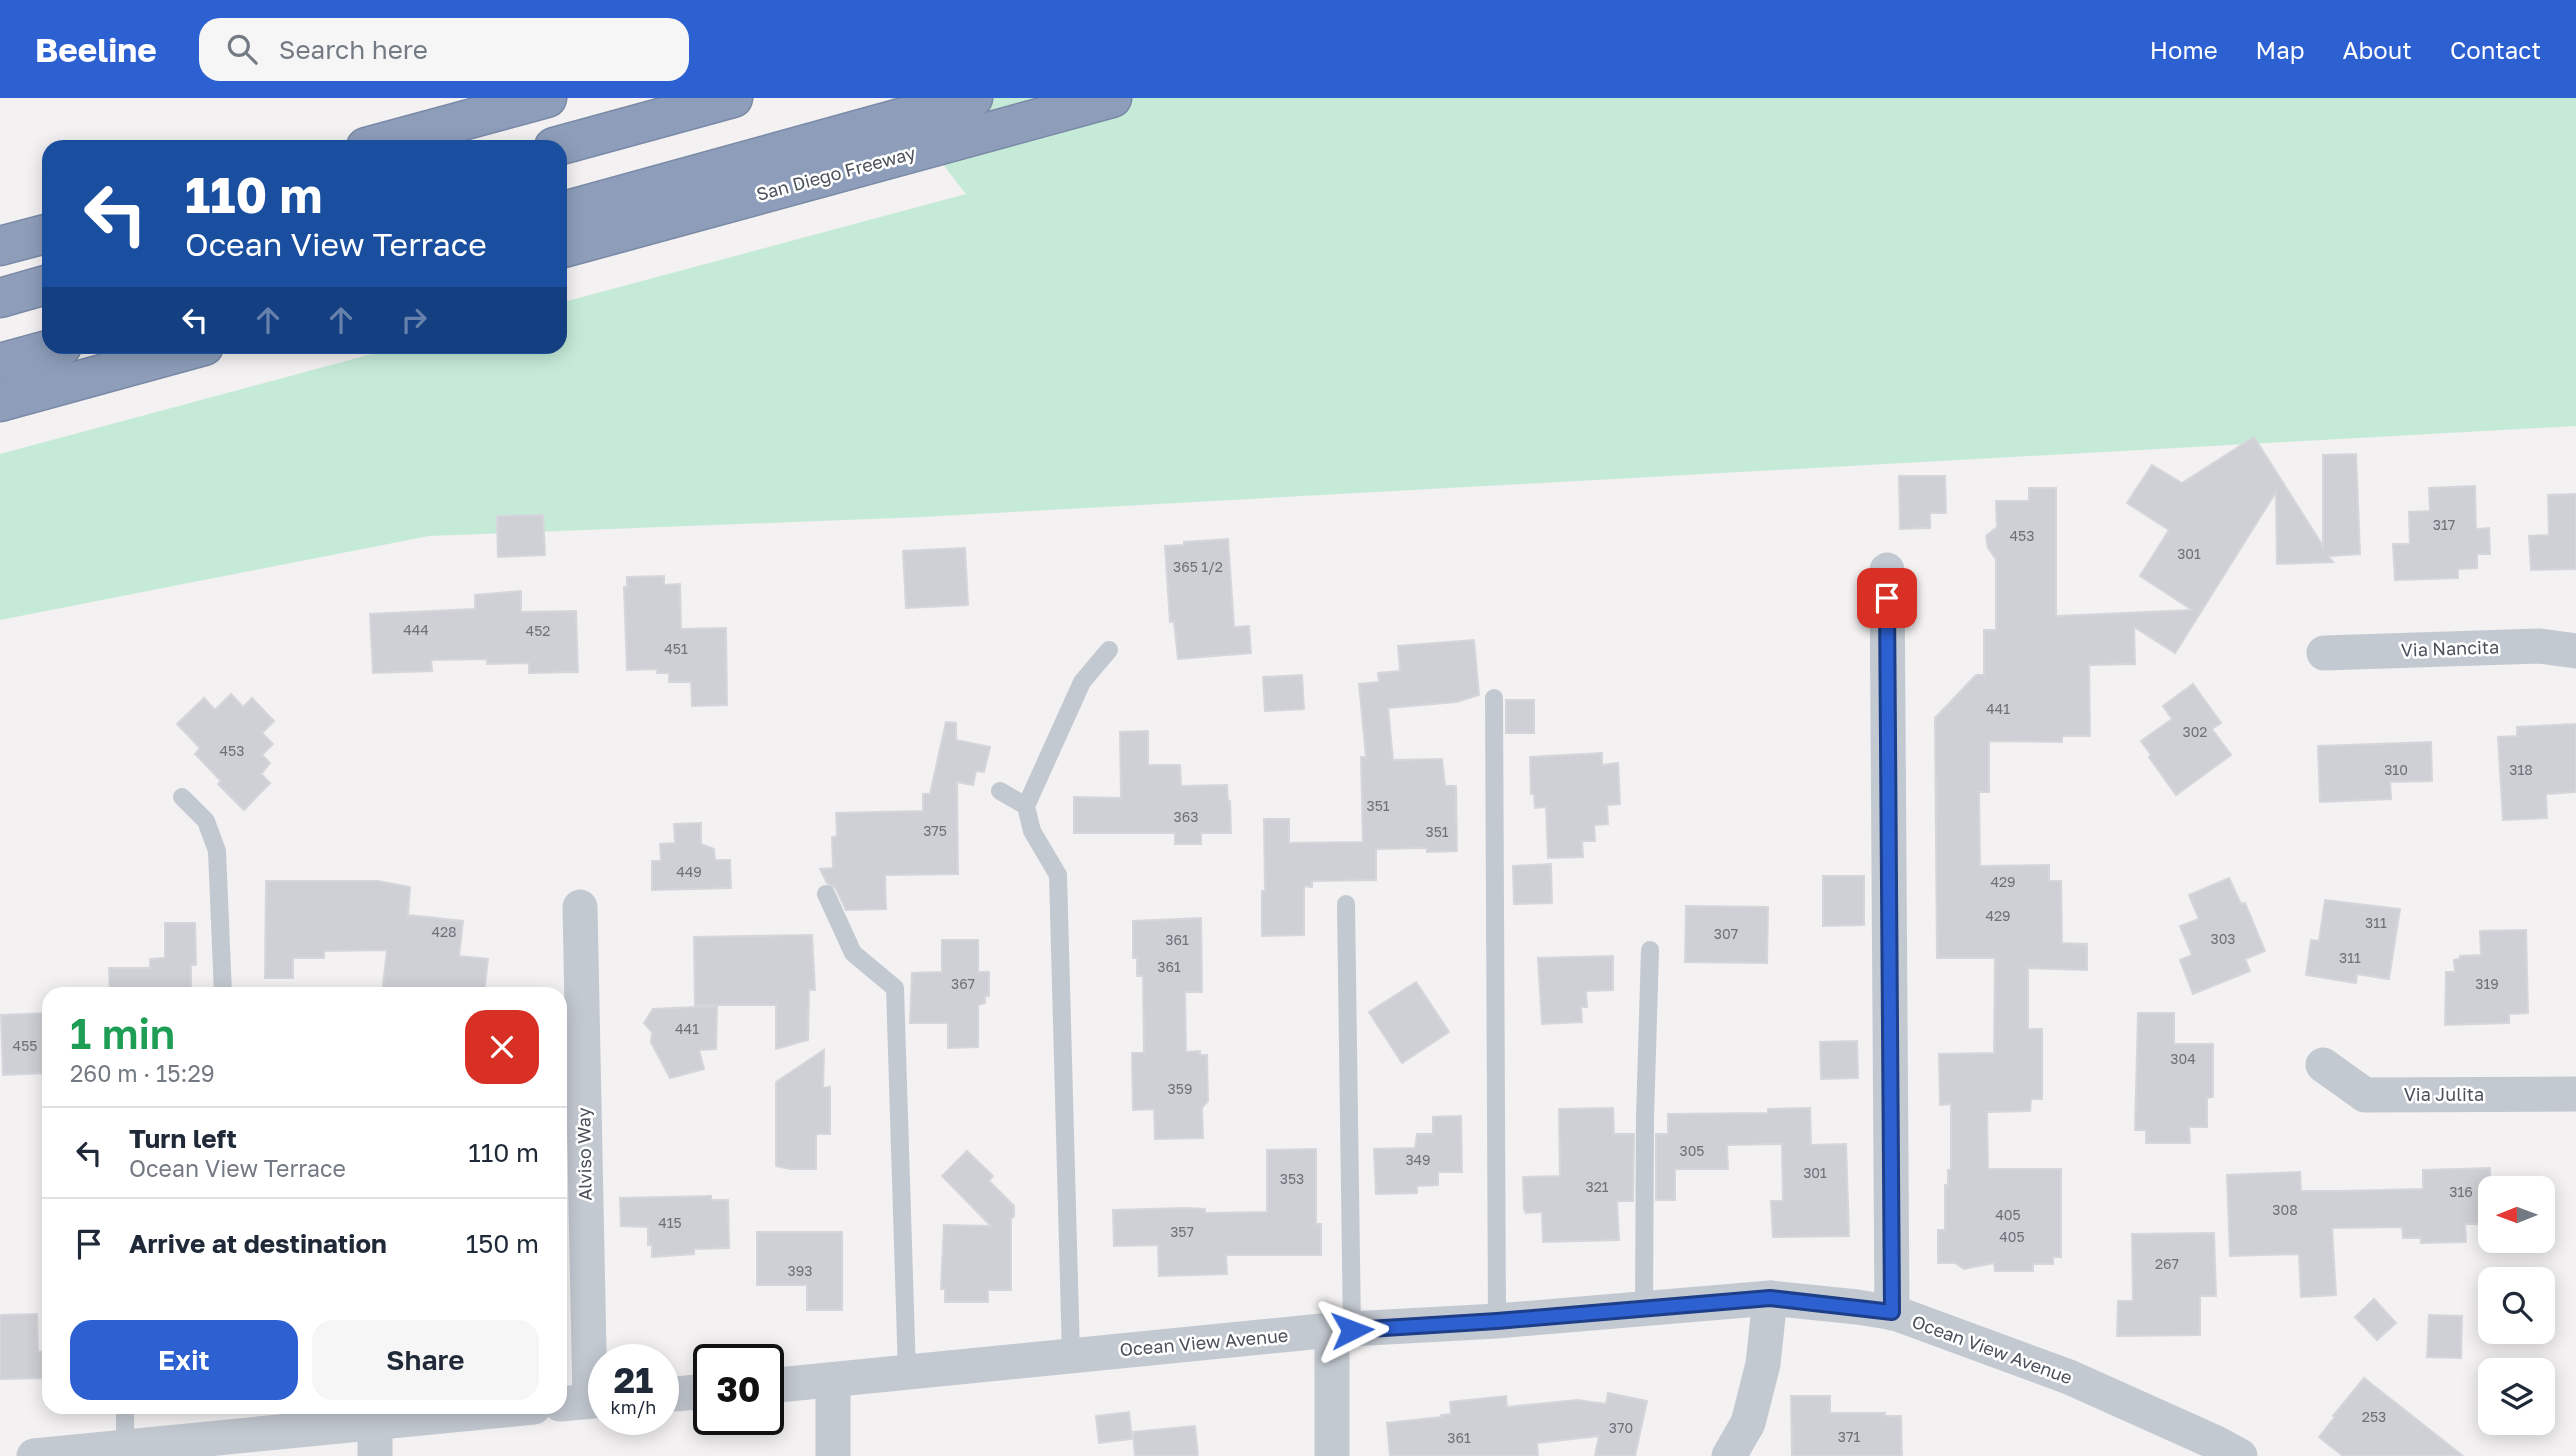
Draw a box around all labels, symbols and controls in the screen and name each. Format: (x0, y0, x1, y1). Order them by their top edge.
search box (199, 18, 689, 81)
text: Beeline (35, 30, 157, 69)
icon: search (223, 30, 261, 68)
text: Search here (279, 34, 428, 65)
text: Home (2150, 35, 2218, 64)
text: Map (2256, 35, 2305, 64)
text: About (2343, 35, 2412, 64)
text: Contact (2450, 35, 2541, 64)
street label: San Diego Freeway (754, 141, 918, 205)
text: 110 m (185, 165, 322, 224)
icon: left (70, 168, 161, 259)
text: Ocean View Terrace (185, 225, 487, 263)
icon: left (176, 301, 214, 339)
icon: ahead (249, 301, 287, 339)
icon: ahead (322, 301, 360, 339)
icon: right (395, 301, 433, 339)
house number: 317 (2433, 516, 2455, 533)
house number: 453 (2010, 527, 2034, 544)
house number: 301 (2177, 545, 2201, 562)
house number: 365 1/2 (1173, 558, 1223, 575)
pin (1857, 568, 1917, 628)
icon: arrive (1868, 579, 1906, 617)
house number: 444 (403, 621, 429, 638)
house number: 452 (526, 622, 550, 639)
street label: Via Nancita (2400, 635, 2500, 661)
house number: 451 (664, 640, 688, 657)
house number: 441 (1986, 700, 2010, 717)
house number: 302 (2183, 723, 2208, 740)
house number: 453 (220, 742, 244, 759)
house number: 310 (2384, 761, 2408, 778)
house number: 318 (2509, 761, 2533, 778)
house number: 351 (1366, 797, 1390, 814)
house number: 363 (1174, 808, 1198, 825)
house number: 375 (923, 822, 947, 839)
house number: 351 (1425, 823, 1449, 840)
house number: 449 (676, 863, 702, 880)
house number: 429 (1990, 873, 2016, 890)
house number: 429 (1985, 907, 2011, 924)
house number: 311 (2365, 914, 2387, 931)
house number: 428 (431, 923, 457, 940)
house number: 307 (1714, 925, 1738, 942)
house number: 303 (2210, 930, 2236, 947)
house number: 361 (1165, 931, 1189, 948)
house number: 311 (2339, 949, 2361, 966)
house number: 361 (1157, 958, 1181, 975)
house number: 367 (951, 975, 975, 992)
house number: 319 (2475, 975, 2499, 992)
text: 1 min (70, 1008, 175, 1058)
button: close (465, 1010, 539, 1084)
house number: 441 (675, 1020, 699, 1037)
house number: 455 (13, 1037, 37, 1054)
house number: 304 (2170, 1050, 2196, 1067)
text: 260 m · 15:29 (70, 1059, 215, 1087)
house number: 359 (1168, 1080, 1192, 1097)
street label: Via Julita (2404, 1083, 2484, 1105)
street label: Alviso Way (572, 1107, 596, 1201)
text: Turn left (129, 1123, 237, 1154)
icon: left (70, 1134, 108, 1172)
text: 110 m (468, 1137, 539, 1168)
house number: 305 (1680, 1142, 1705, 1159)
house number: 349 (1405, 1151, 1431, 1168)
text: Ocean View Terrace (129, 1154, 346, 1182)
house number: 301 (1803, 1164, 1827, 1181)
house number: 353 (1280, 1170, 1304, 1187)
north arrow (2478, 1176, 2555, 1253)
map controls (2478, 1176, 2555, 1435)
house number: 321 (1585, 1178, 1609, 1195)
house number: 316 (2449, 1183, 2473, 1200)
house number: 308 (2272, 1201, 2298, 1218)
house number: 405 (1995, 1206, 2021, 1223)
house number: 415 (658, 1214, 682, 1231)
house number: 357 (1170, 1223, 1194, 1240)
icon: arrive (70, 1225, 108, 1263)
text: Arrive at destination (129, 1228, 387, 1259)
text: 150 m (466, 1228, 539, 1259)
house number: 405 (1999, 1228, 2025, 1245)
house number: 267 (2155, 1255, 2179, 1272)
house number: 393 (788, 1262, 812, 1279)
button: search (2478, 1267, 2555, 1344)
position arrow (1315, 1293, 1389, 1367)
street label: Ocean View Avenue (1909, 1310, 2076, 1388)
button: Exit (70, 1320, 298, 1400)
button: Share (312, 1320, 539, 1400)
street label: Ocean View Avenue (1119, 1324, 1289, 1360)
speed limit sign: 30 (693, 1344, 784, 1435)
button: layers (2478, 1358, 2555, 1435)
text: 21 (614, 1359, 653, 1401)
text: km/h (611, 1396, 656, 1418)
house number: 253 (2362, 1408, 2386, 1425)
house number: 370 (1609, 1419, 1633, 1436)
house number: 371 (1838, 1428, 1860, 1445)
house number: 361 (1447, 1429, 1471, 1446)

